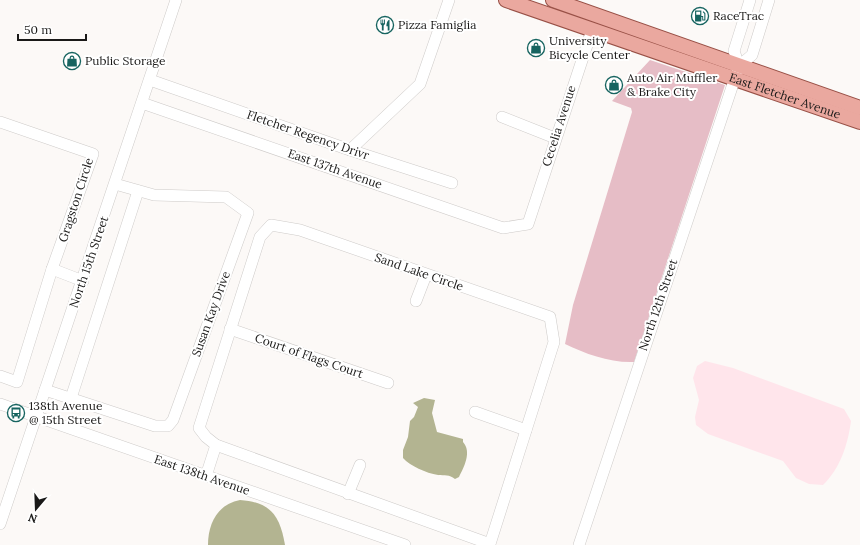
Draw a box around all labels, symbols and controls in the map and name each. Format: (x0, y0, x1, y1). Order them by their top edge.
fuel station icon: RaceTrac (690, 6, 710, 26)
place label: RaceTrac (713, 8, 764, 23)
restaurant icon: Pizza Famiglia (375, 15, 395, 35)
scale bar (18, 16, 86, 42)
place label: Pizza Famiglia (398, 17, 476, 32)
text: 50 m (24, 22, 52, 37)
place label: University Bicycle Center (549, 33, 631, 62)
shop icon: University Bicycle Center (526, 38, 546, 58)
shop icon: Public Storage (62, 51, 82, 71)
place label: Public Storage (85, 53, 166, 68)
street label: East Fletcher Avenue (727, 69, 843, 122)
place label: Auto Air Muffler & Brake City (626, 70, 718, 99)
shop icon: Auto Air Muffler & Brake City (604, 75, 624, 95)
street label: Cecelia Avenue (538, 83, 579, 168)
street label: Fletcher Regency Drivr (245, 107, 372, 163)
street label: East 137th Avenue (286, 145, 385, 192)
street label: Gragston Circle (55, 155, 96, 244)
street label: North 15th Street (66, 214, 111, 310)
street label: Sand Lake Circle (373, 249, 466, 294)
street label: North 12th Street (635, 257, 680, 353)
street label: Susan Kay Drive (188, 269, 233, 359)
street label: Court of Flags Court (253, 330, 366, 381)
place label: 138th Avenue @ 15th Street (29, 398, 103, 427)
bus stop icon: 138th Avenue @ 15th Street (6, 403, 26, 423)
street label: East 138th Avenue (152, 451, 253, 498)
north arrow (16, 489, 56, 529)
text: N (26, 510, 39, 526)

